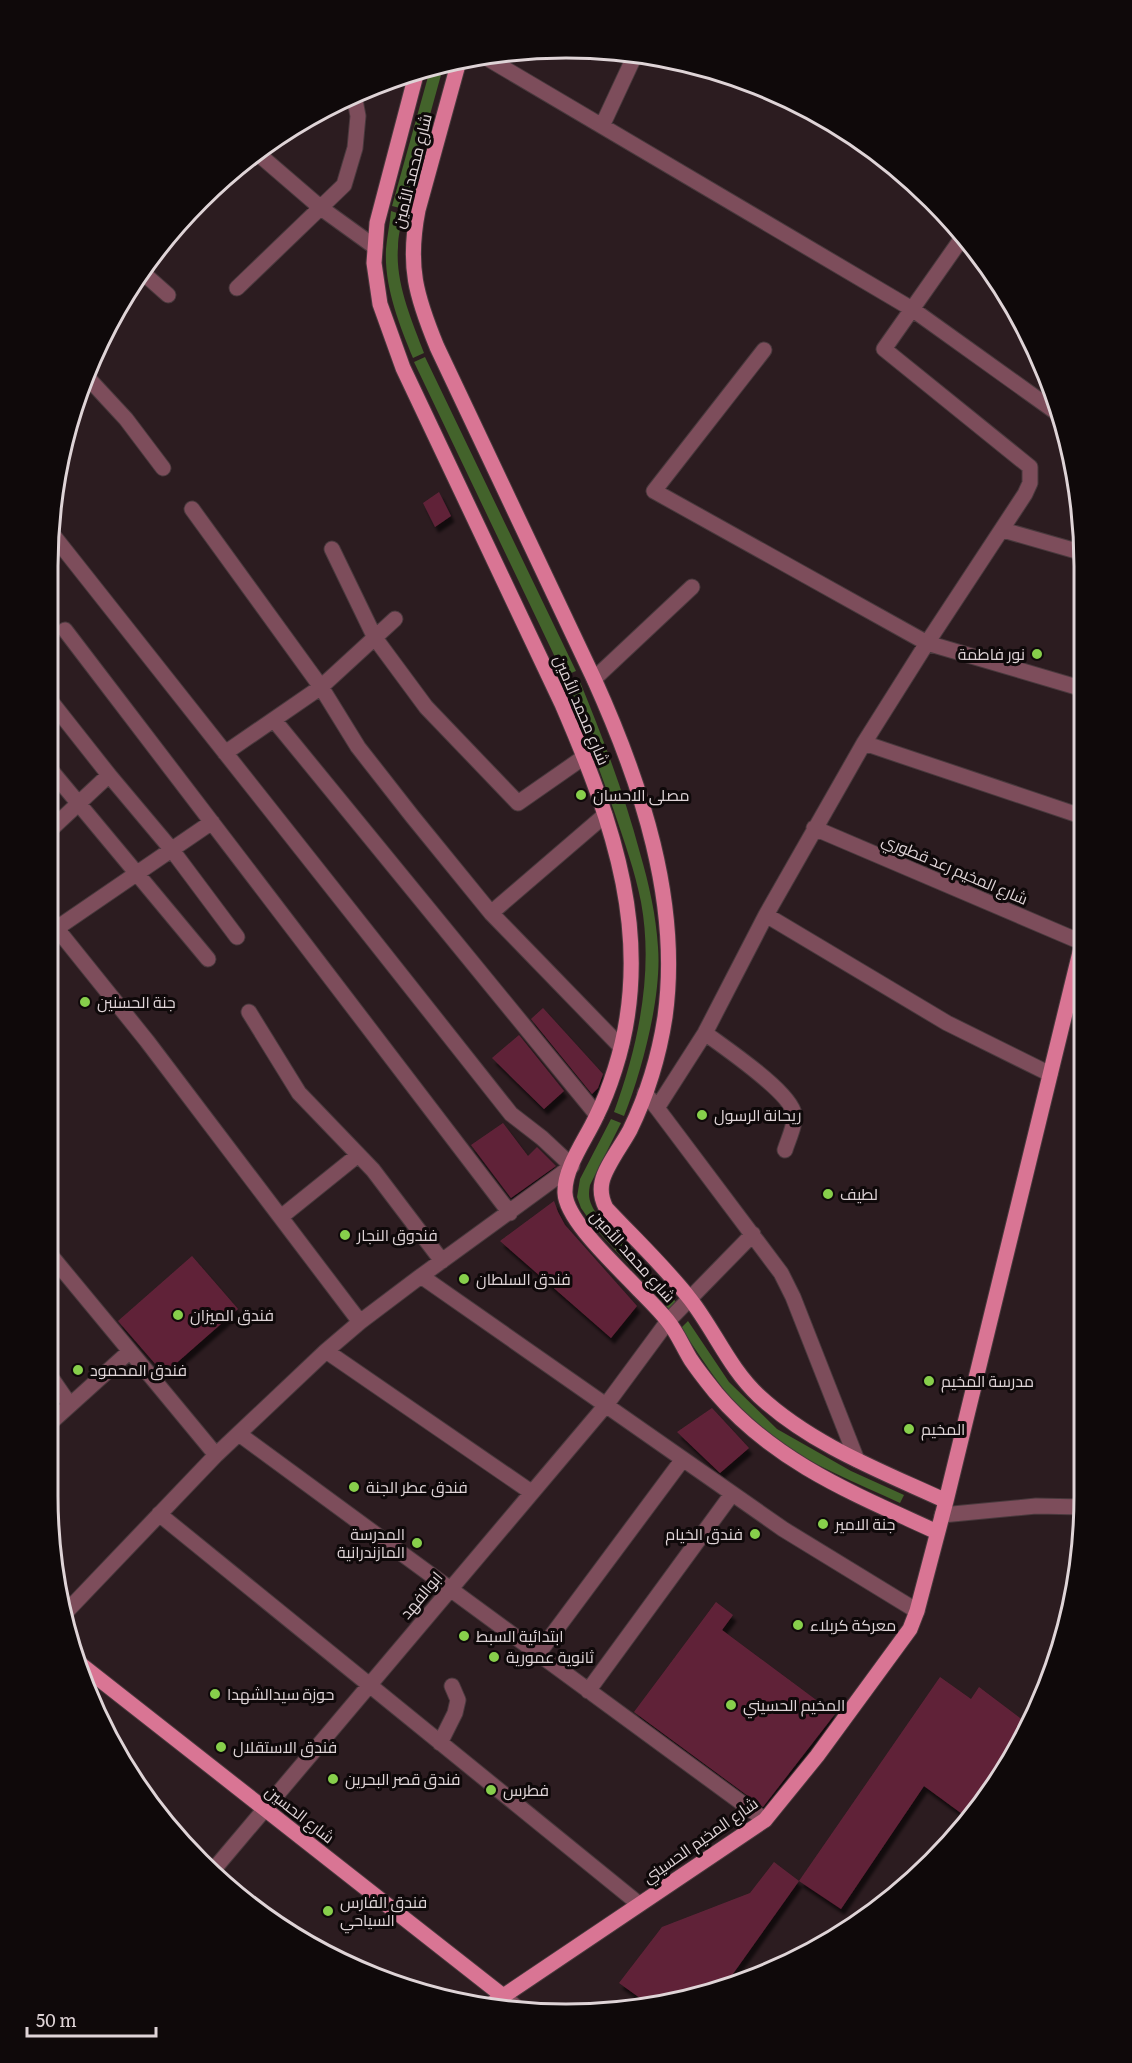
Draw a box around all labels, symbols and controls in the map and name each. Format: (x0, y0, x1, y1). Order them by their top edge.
street label: شارع محمد الأمين (385, 111, 438, 231)
place label: نور فاطمة (958, 641, 1025, 665)
marker: نور فاطمة (1030, 647, 1044, 661)
street label: شارع محمد الأمين (548, 651, 617, 769)
place label: مصلى الاحسان (593, 782, 690, 806)
marker: مصلى الاحسان (574, 788, 588, 802)
street label: شارع المخيم رعد قطوري (877, 826, 1032, 913)
place label: جنة الحسنين (97, 989, 176, 1013)
marker: جنة الحسنين (78, 995, 92, 1009)
place label: ريحانة الرسول (714, 1102, 802, 1126)
marker: ريحانة الرسول (695, 1108, 709, 1122)
place label: لطيف (840, 1181, 878, 1205)
marker: لطيف (821, 1187, 835, 1201)
street label: شارع محمد الأمين (585, 1204, 682, 1308)
place label: فندوق النجار (356, 1222, 438, 1246)
marker: فندوق النجار (338, 1228, 352, 1242)
place label: فندق السلطان (476, 1266, 571, 1290)
marker: فندق السلطان (457, 1272, 471, 1286)
place label: فندق الميزان (190, 1302, 274, 1326)
marker: فندق الميزان (171, 1308, 185, 1322)
place label: فندق المحمود (90, 1357, 187, 1381)
marker: فندق المحمود (71, 1363, 85, 1377)
place label: مدرسة المخيم (941, 1368, 1034, 1393)
marker: مدرسة المخيم (922, 1374, 936, 1388)
place label: المخيم (921, 1416, 965, 1441)
marker: المخيم (902, 1422, 916, 1436)
place label: فندق عطر الجنة (366, 1474, 468, 1498)
marker: فندق عطر الجنة (347, 1480, 361, 1494)
place label: جنة الامير (834, 1511, 895, 1535)
marker: جنة الامير (816, 1517, 830, 1531)
place label: المدرسة المازندرانية (337, 1521, 405, 1563)
place label: فندق الخيام (665, 1521, 743, 1546)
marker: فندق الخيام (748, 1527, 762, 1541)
marker: المدرسة المازندرانية (410, 1536, 424, 1550)
street label: ابوالفهد (393, 1565, 447, 1623)
place label: معركة كربلاء (810, 1612, 896, 1636)
marker: معركة كربلاء (791, 1618, 805, 1632)
place label: ابتدائية السبط (476, 1623, 564, 1647)
marker: ابتدائية السبط (457, 1629, 471, 1643)
place label: ثانوية عمورية (506, 1644, 594, 1668)
marker: ثانوية عمورية (487, 1650, 501, 1664)
place label: حوزة سيدالشهدا (227, 1681, 334, 1705)
marker: حوزة سيدالشهدا (208, 1687, 222, 1701)
place label: المخيم الحسيني (743, 1692, 845, 1719)
marker: المخيم الحسيني (724, 1698, 738, 1712)
place label: فندق الاستقلال (233, 1734, 337, 1758)
marker: فندق الاستقلال (214, 1740, 228, 1754)
place label: فندق قصر البحرين (345, 1766, 460, 1790)
marker: فندق قصر البحرين (326, 1772, 340, 1786)
place label: فطرس (503, 1777, 549, 1801)
street label: شارع الحسين (260, 1778, 340, 1849)
marker: فطرس (484, 1783, 498, 1797)
street label: شارع المخيم الحسيني (637, 1790, 764, 1891)
place label: فندق الفارس السياحي (340, 1889, 427, 1934)
marker: فندق الفارس السياحي (321, 1904, 335, 1918)
scale bar (27, 2000, 156, 2038)
text: 50 m (36, 2006, 77, 2033)

